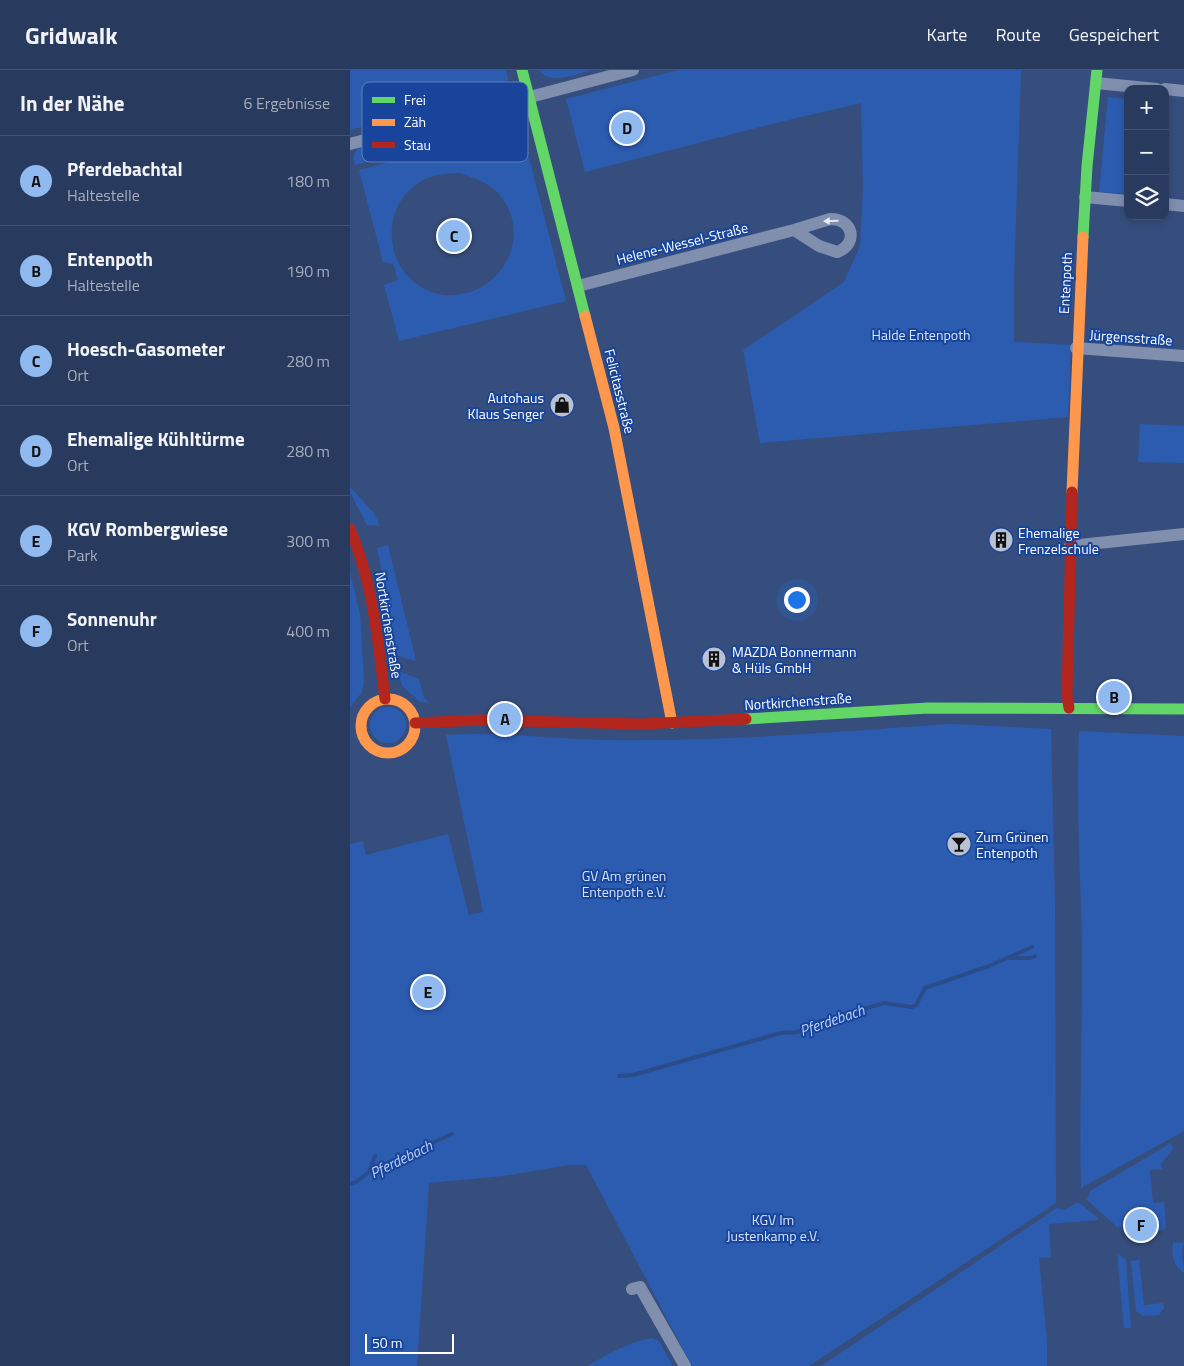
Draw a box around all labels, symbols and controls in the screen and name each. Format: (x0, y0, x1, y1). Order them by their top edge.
text: Gridwalk (25, 17, 118, 53)
text: Karte (926, 21, 967, 48)
text: Route (995, 21, 1041, 48)
text: Gespeichert (1069, 21, 1159, 48)
legend (362, 82, 528, 162)
map controls (1124, 85, 1169, 220)
button: + (1124, 85, 1169, 130)
text: In der Nähe (20, 87, 125, 119)
text: Frei (404, 89, 426, 110)
text: 6 Ergebnisse (243, 91, 330, 115)
pin: D (611, 109, 643, 147)
text: Zäh (404, 111, 426, 132)
button: − (1124, 130, 1169, 175)
text: Stau (404, 134, 431, 155)
text: Pferdebachtal (67, 154, 183, 183)
text: A (31, 169, 41, 193)
text: 180 m (286, 169, 330, 193)
button: layers (1124, 175, 1169, 220)
text: Haltestelle (67, 183, 140, 207)
pin: C (438, 217, 470, 255)
street label: Helene-Wessel-Straße (614, 217, 750, 269)
one-way arrow (823, 217, 839, 225)
text: Entenpoth (67, 244, 153, 273)
street label: Entenpoth (1053, 252, 1077, 314)
text: B (31, 259, 41, 283)
text: 190 m (286, 259, 330, 283)
text: Haltestelle (67, 273, 140, 297)
park label: Halde Entenpoth (871, 324, 971, 345)
street label: Jürgensstraße (1089, 324, 1173, 350)
text: Hoesch-Gasometer (67, 334, 225, 363)
street label: Felicitasstraße (599, 347, 641, 435)
text: C (32, 349, 40, 373)
text: 280 m (286, 349, 330, 373)
text: Ort (67, 363, 89, 387)
place label: Autohaus Klaus Senger (467, 387, 544, 424)
shop icon: Autohaus Klaus Senger (549, 392, 575, 418)
text: Ehemalige Kühltürme (67, 424, 245, 453)
text: D (31, 439, 41, 463)
text: 280 m (286, 439, 330, 463)
text: Ort (67, 453, 89, 477)
text: KGV Rombergwiese (67, 514, 228, 543)
place label: Ehemalige Frenzelschule (1018, 522, 1099, 559)
building icon: Ehemalige Frenzelschule (988, 527, 1014, 553)
text: E (32, 529, 40, 553)
text: 300 m (286, 529, 330, 553)
text: Park (67, 543, 98, 567)
street label: Nortkirchenstraße (370, 570, 408, 680)
your location (784, 587, 810, 613)
text: Sonnenuhr (67, 604, 157, 633)
text: F (32, 619, 40, 643)
text: 400 m (286, 619, 330, 643)
text: Ort (67, 633, 89, 657)
place label: MAZDA Bonnermann & Hüls GmbH (732, 641, 857, 678)
building icon: MAZDA Bonnermann & Hüls GmbH (701, 646, 727, 672)
pin: B (1098, 678, 1130, 716)
street label: Nortkirchenstraße (744, 687, 852, 715)
pin: A (489, 700, 521, 738)
place label: Zum Grünen Entenpoth (976, 826, 1049, 863)
bar icon: Zum Grünen Entenpoth (946, 831, 972, 857)
park label: GV Am grünen Entenpoth e.V. (582, 865, 666, 902)
pin: E (412, 973, 444, 1011)
water label: Pferdebach (797, 998, 868, 1042)
water label: Pferdebach (366, 1134, 437, 1184)
pin: F (1125, 1206, 1157, 1244)
park label: KGV Im Justenkamp e.V. (726, 1209, 820, 1246)
scale bar (365, 1331, 454, 1354)
text: 50 m (372, 1332, 402, 1353)

